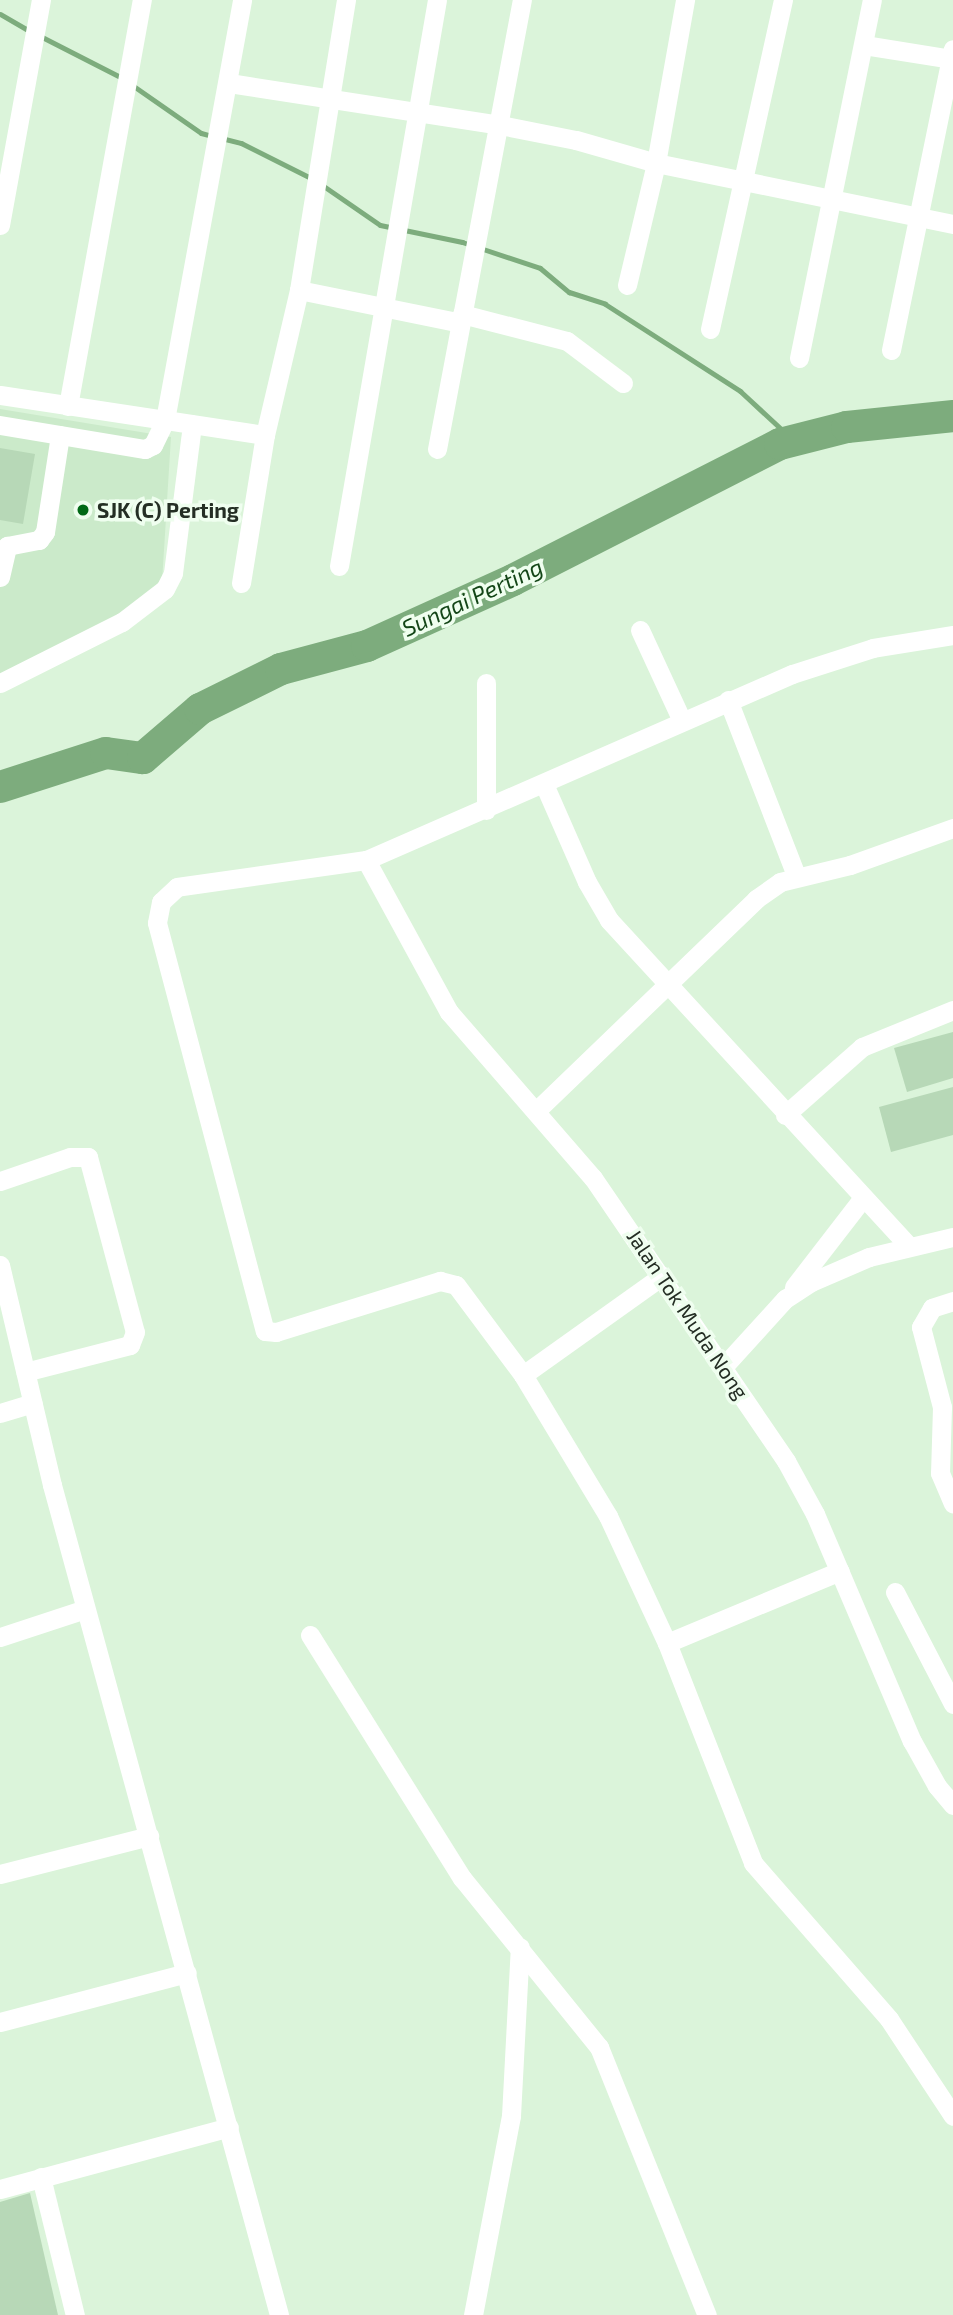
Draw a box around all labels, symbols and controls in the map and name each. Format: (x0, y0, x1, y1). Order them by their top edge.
place label: SJK (C) Perting (97, 497, 239, 523)
marker: SJK (C) Perting (75, 502, 91, 518)
water label: Sungai Perting (397, 552, 547, 642)
street label: Jalan Tok Muda Nong (622, 1224, 754, 1404)

